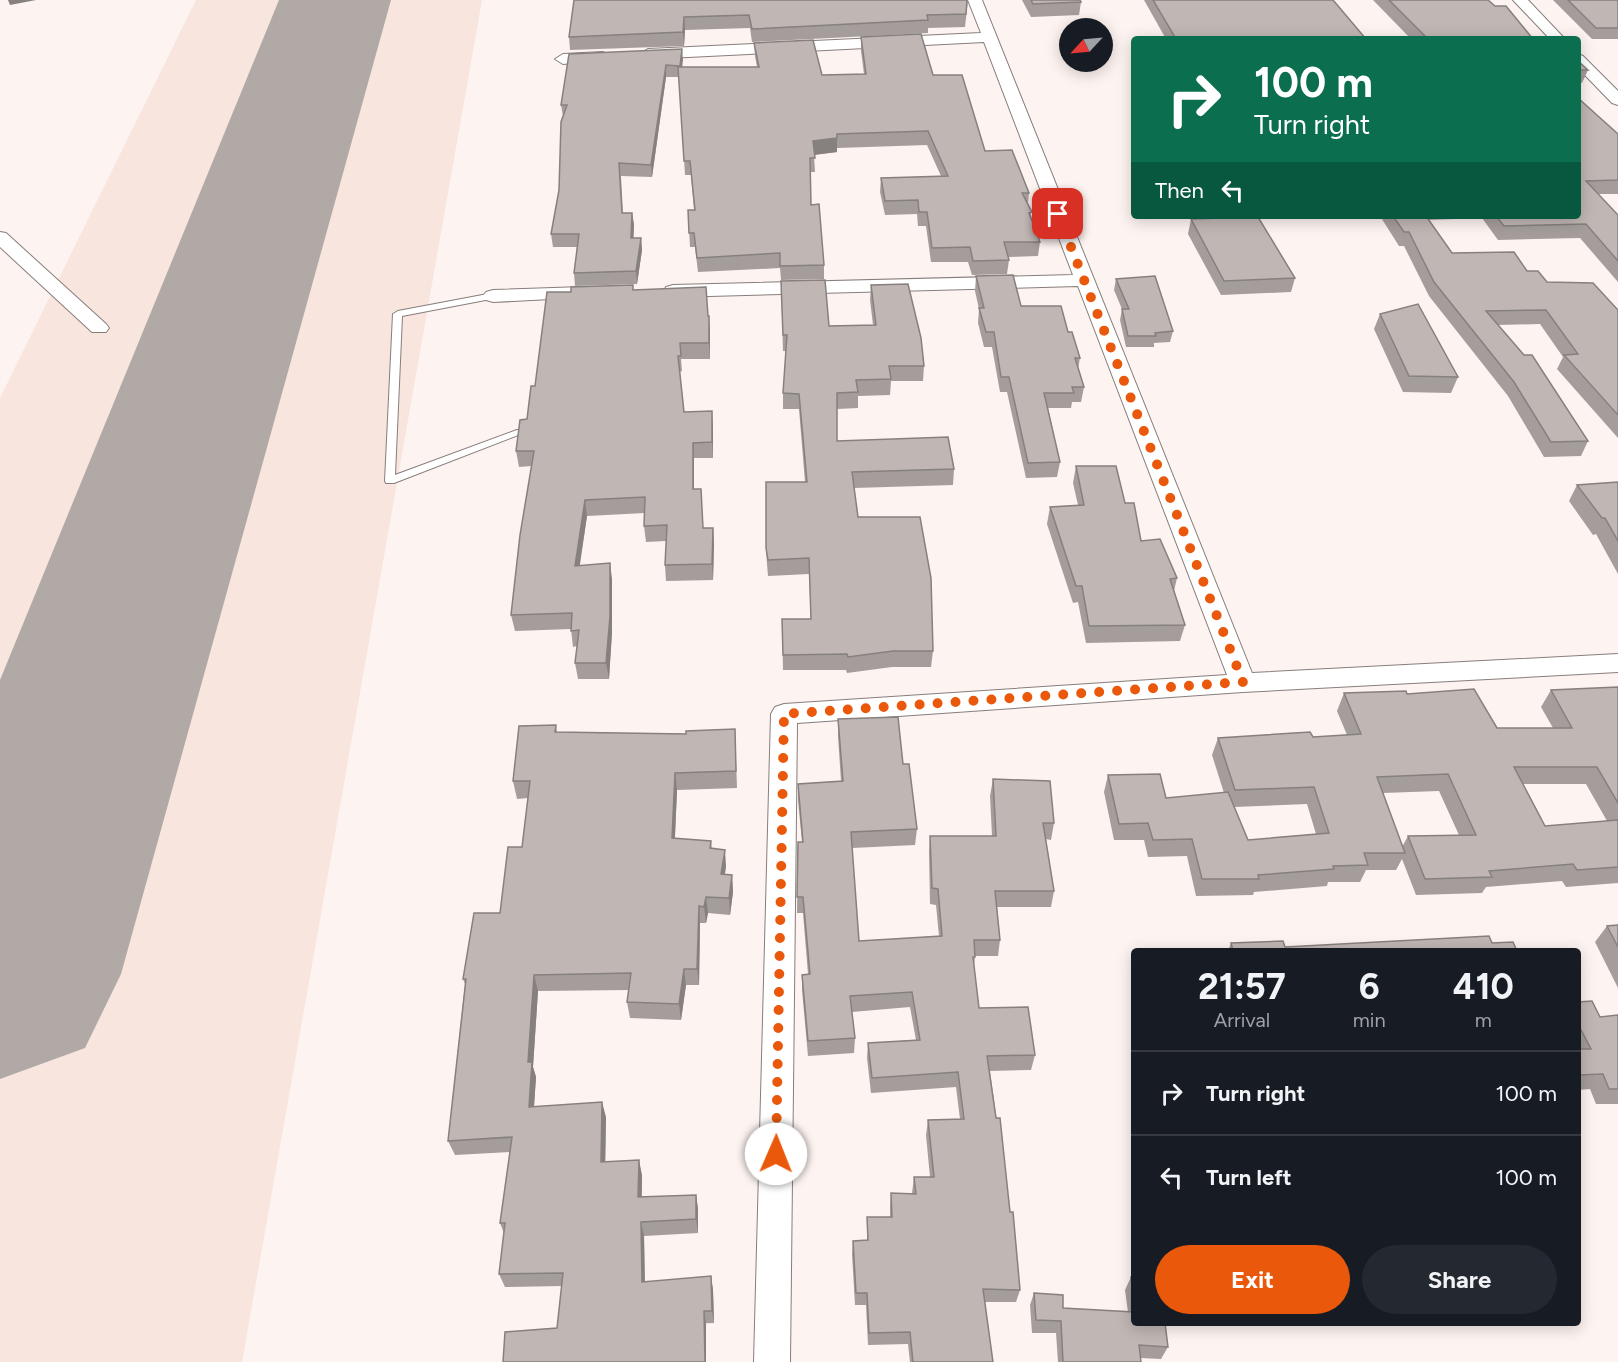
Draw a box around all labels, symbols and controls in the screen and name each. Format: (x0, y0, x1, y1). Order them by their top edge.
north arrow (1059, 18, 1113, 72)
map controls (1059, 18, 1113, 72)
text: 100 m (1254, 57, 1373, 108)
icon: right (1155, 60, 1233, 138)
text: Turn right (1254, 108, 1370, 141)
icon: left (1216, 174, 1249, 207)
text: Then (1155, 177, 1204, 204)
pin (1032, 188, 1083, 239)
icon: arrive (1041, 197, 1074, 230)
text: 21:57 (1198, 965, 1286, 1008)
text: 6 (1359, 965, 1380, 1008)
text: 410 (1453, 965, 1514, 1008)
text: Arrival (1214, 1008, 1270, 1032)
text: min (1353, 1008, 1386, 1032)
text: m (1475, 1008, 1492, 1032)
icon: right (1155, 1077, 1188, 1110)
text: Turn right (1206, 1080, 1305, 1107)
text: 100 m (1496, 1080, 1557, 1107)
position arrow (744, 1122, 808, 1186)
icon: left (1155, 1161, 1188, 1194)
text: Turn left (1206, 1164, 1292, 1191)
text: 100 m (1496, 1164, 1557, 1191)
button: Exit (1155, 1245, 1350, 1314)
button: Share (1362, 1245, 1557, 1314)

